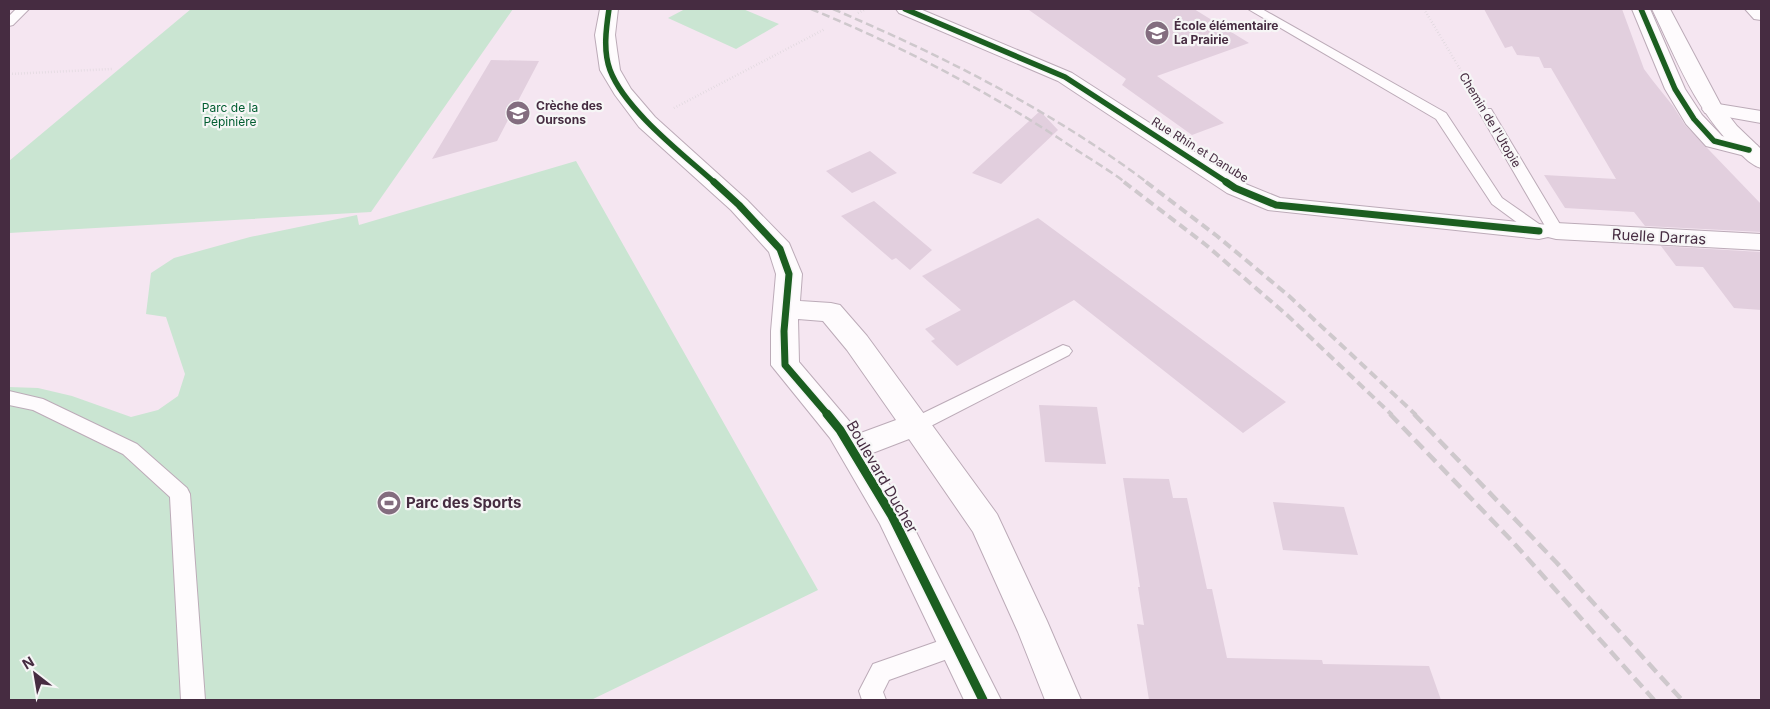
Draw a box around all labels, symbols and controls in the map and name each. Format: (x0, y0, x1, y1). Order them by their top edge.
place label: École élémentaire La Prairie (1174, 18, 1278, 47)
school or university icon: École élémentaire La Prairie (1144, 20, 1170, 46)
street label: Chemin de l'Utopie (1456, 70, 1525, 170)
place label: Crèche des Oursons (536, 98, 603, 127)
park label: Parc de la Pépinière (202, 100, 258, 129)
school or university icon: Crèche des Oursons (505, 100, 531, 126)
street label: Rue Rhin et Danube (1149, 114, 1252, 186)
street label: Ruelle Darras (1611, 225, 1707, 248)
street label: Boulevard Ducher (842, 417, 923, 537)
sports icon: Parc des Sports (376, 490, 402, 516)
place label: Parc des Sports (406, 493, 521, 512)
north arrow (10, 649, 60, 699)
text: N (19, 652, 37, 672)

